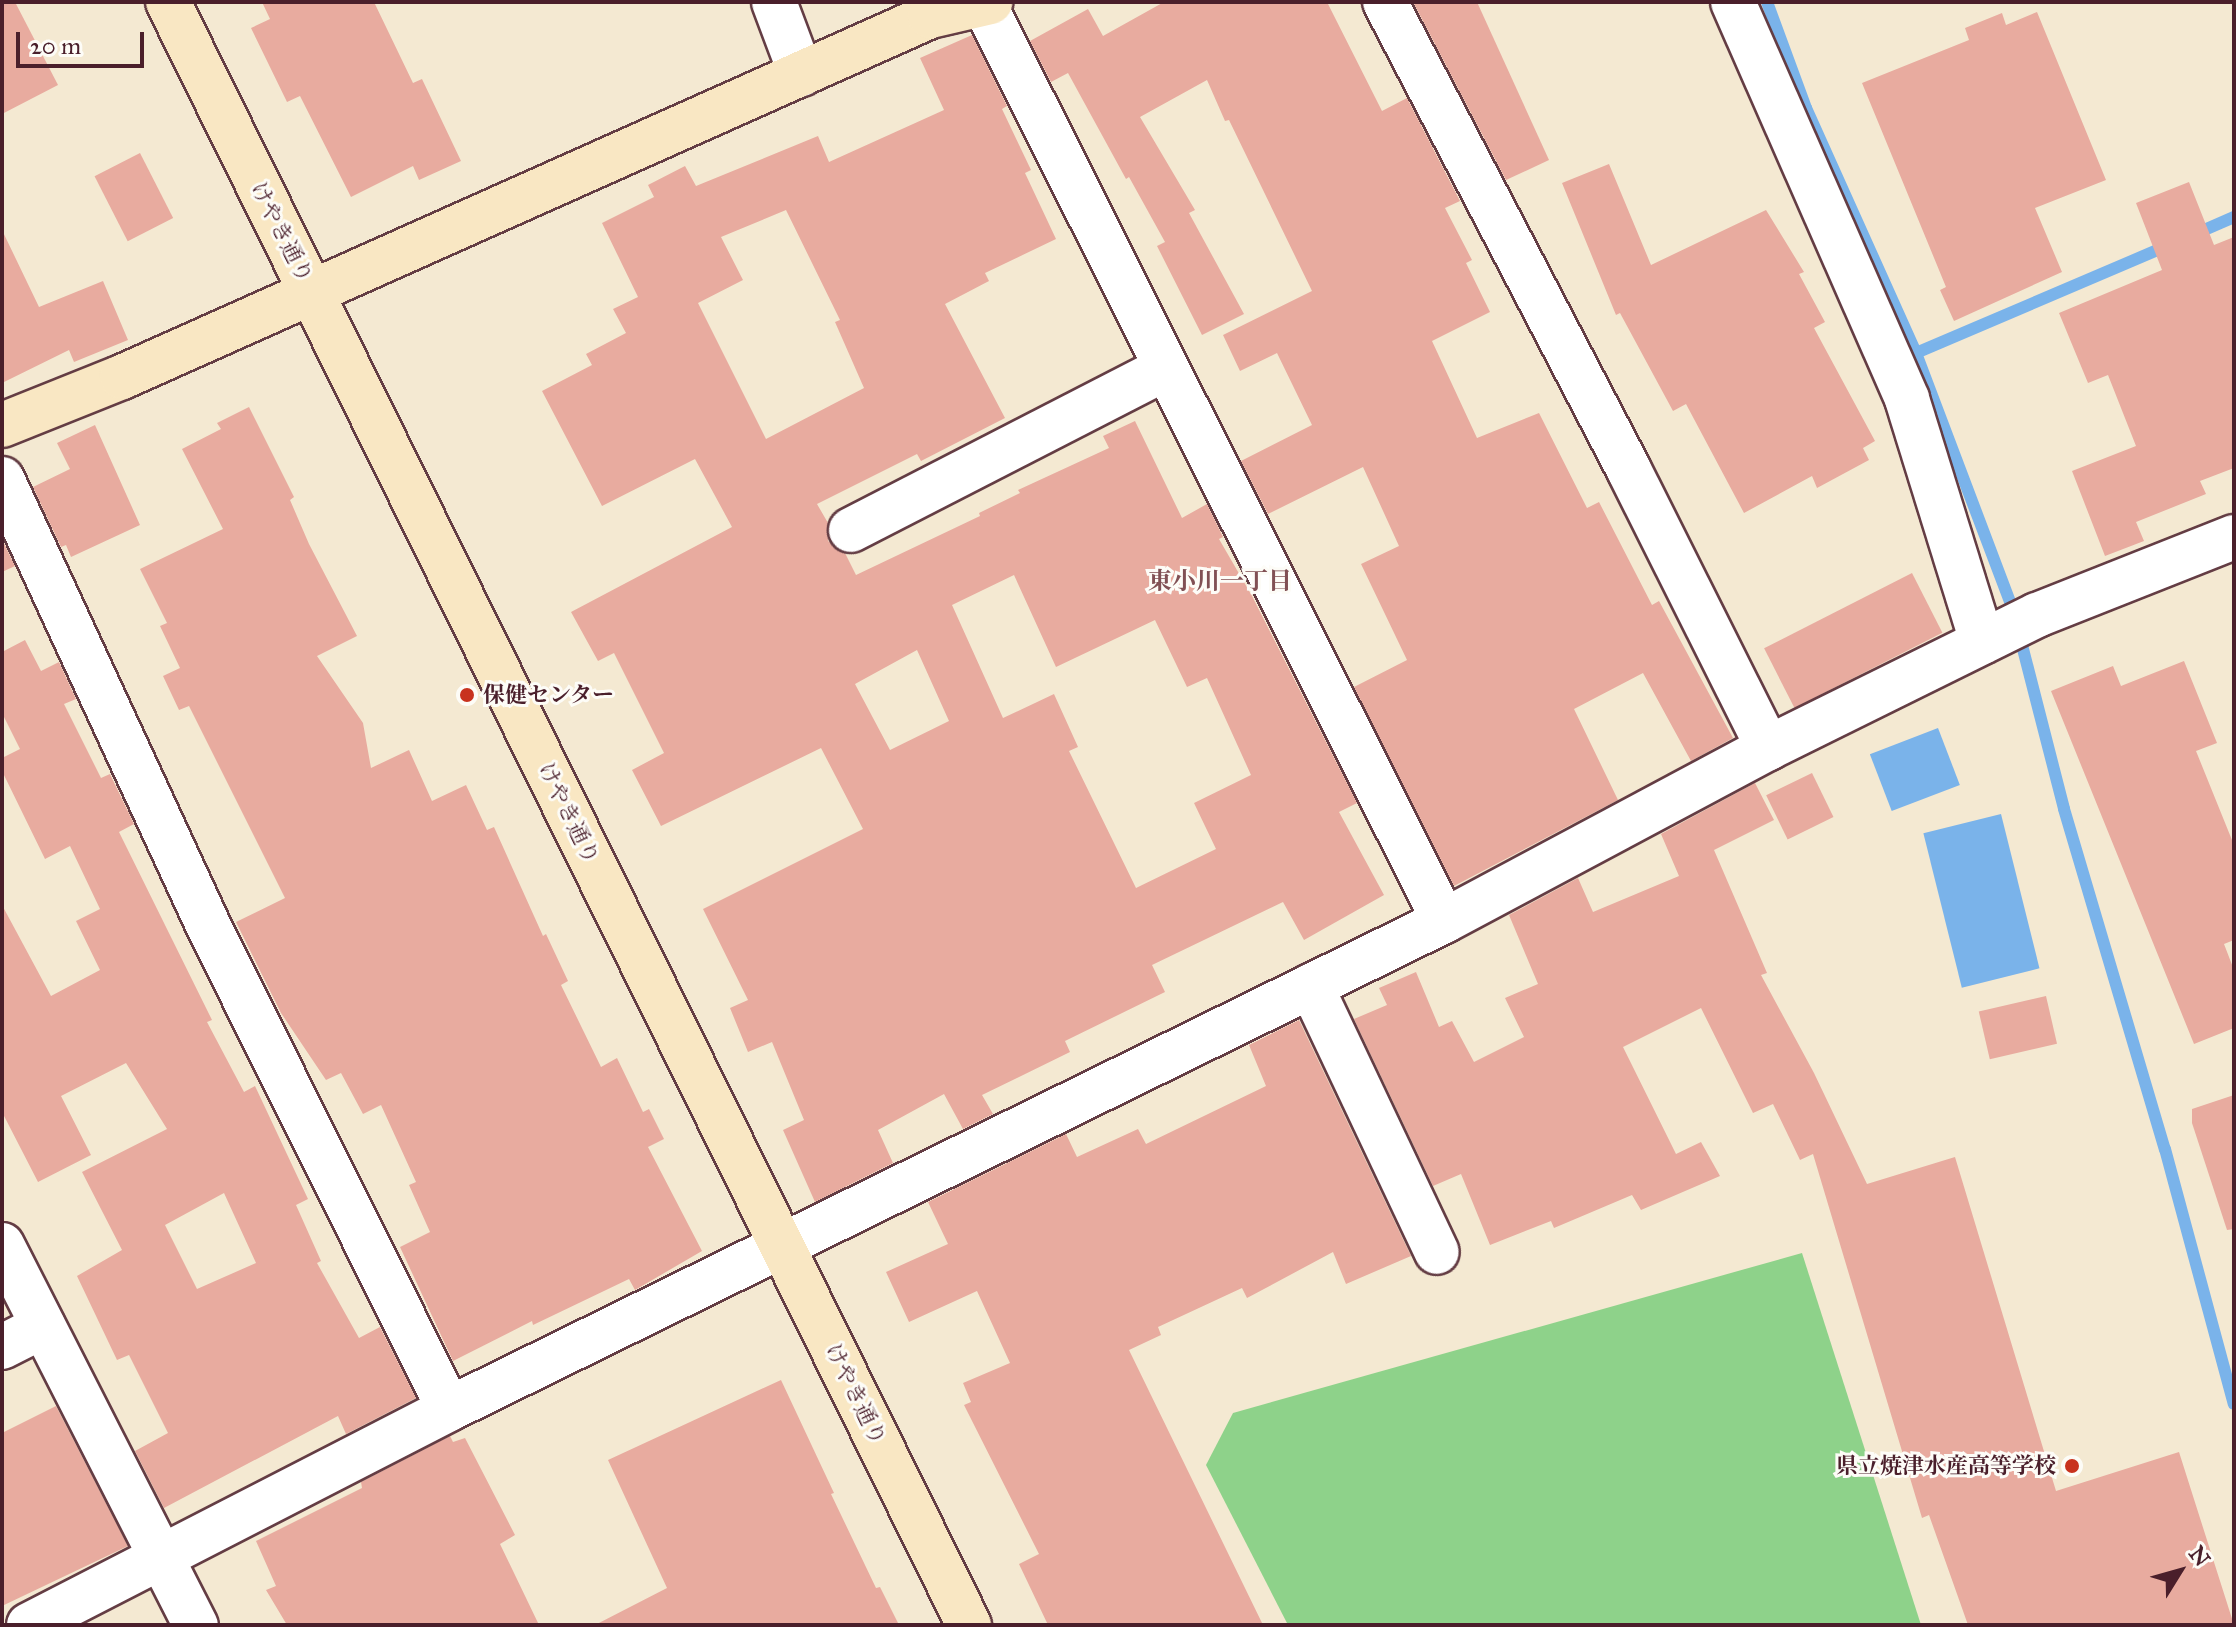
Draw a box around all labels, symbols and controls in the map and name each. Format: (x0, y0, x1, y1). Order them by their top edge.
scale bar (20, 16, 148, 66)
text: 20 m (30, 31, 81, 61)
street label: けやき通り (245, 177, 319, 287)
district label: 東小川一丁目 (1148, 568, 1292, 596)
place label: 保健センター (483, 682, 615, 708)
marker: 保健センター (458, 686, 476, 704)
street label: けやき通り (533, 758, 605, 868)
street label: けやき通り (820, 1339, 892, 1449)
place label: 県立焼津水産高等学校 (1836, 1453, 2056, 1479)
marker: 県立焼津水産高等学校 (2063, 1457, 2081, 1475)
north arrow (2140, 1531, 2220, 1611)
text: N (2183, 1541, 2216, 1572)

